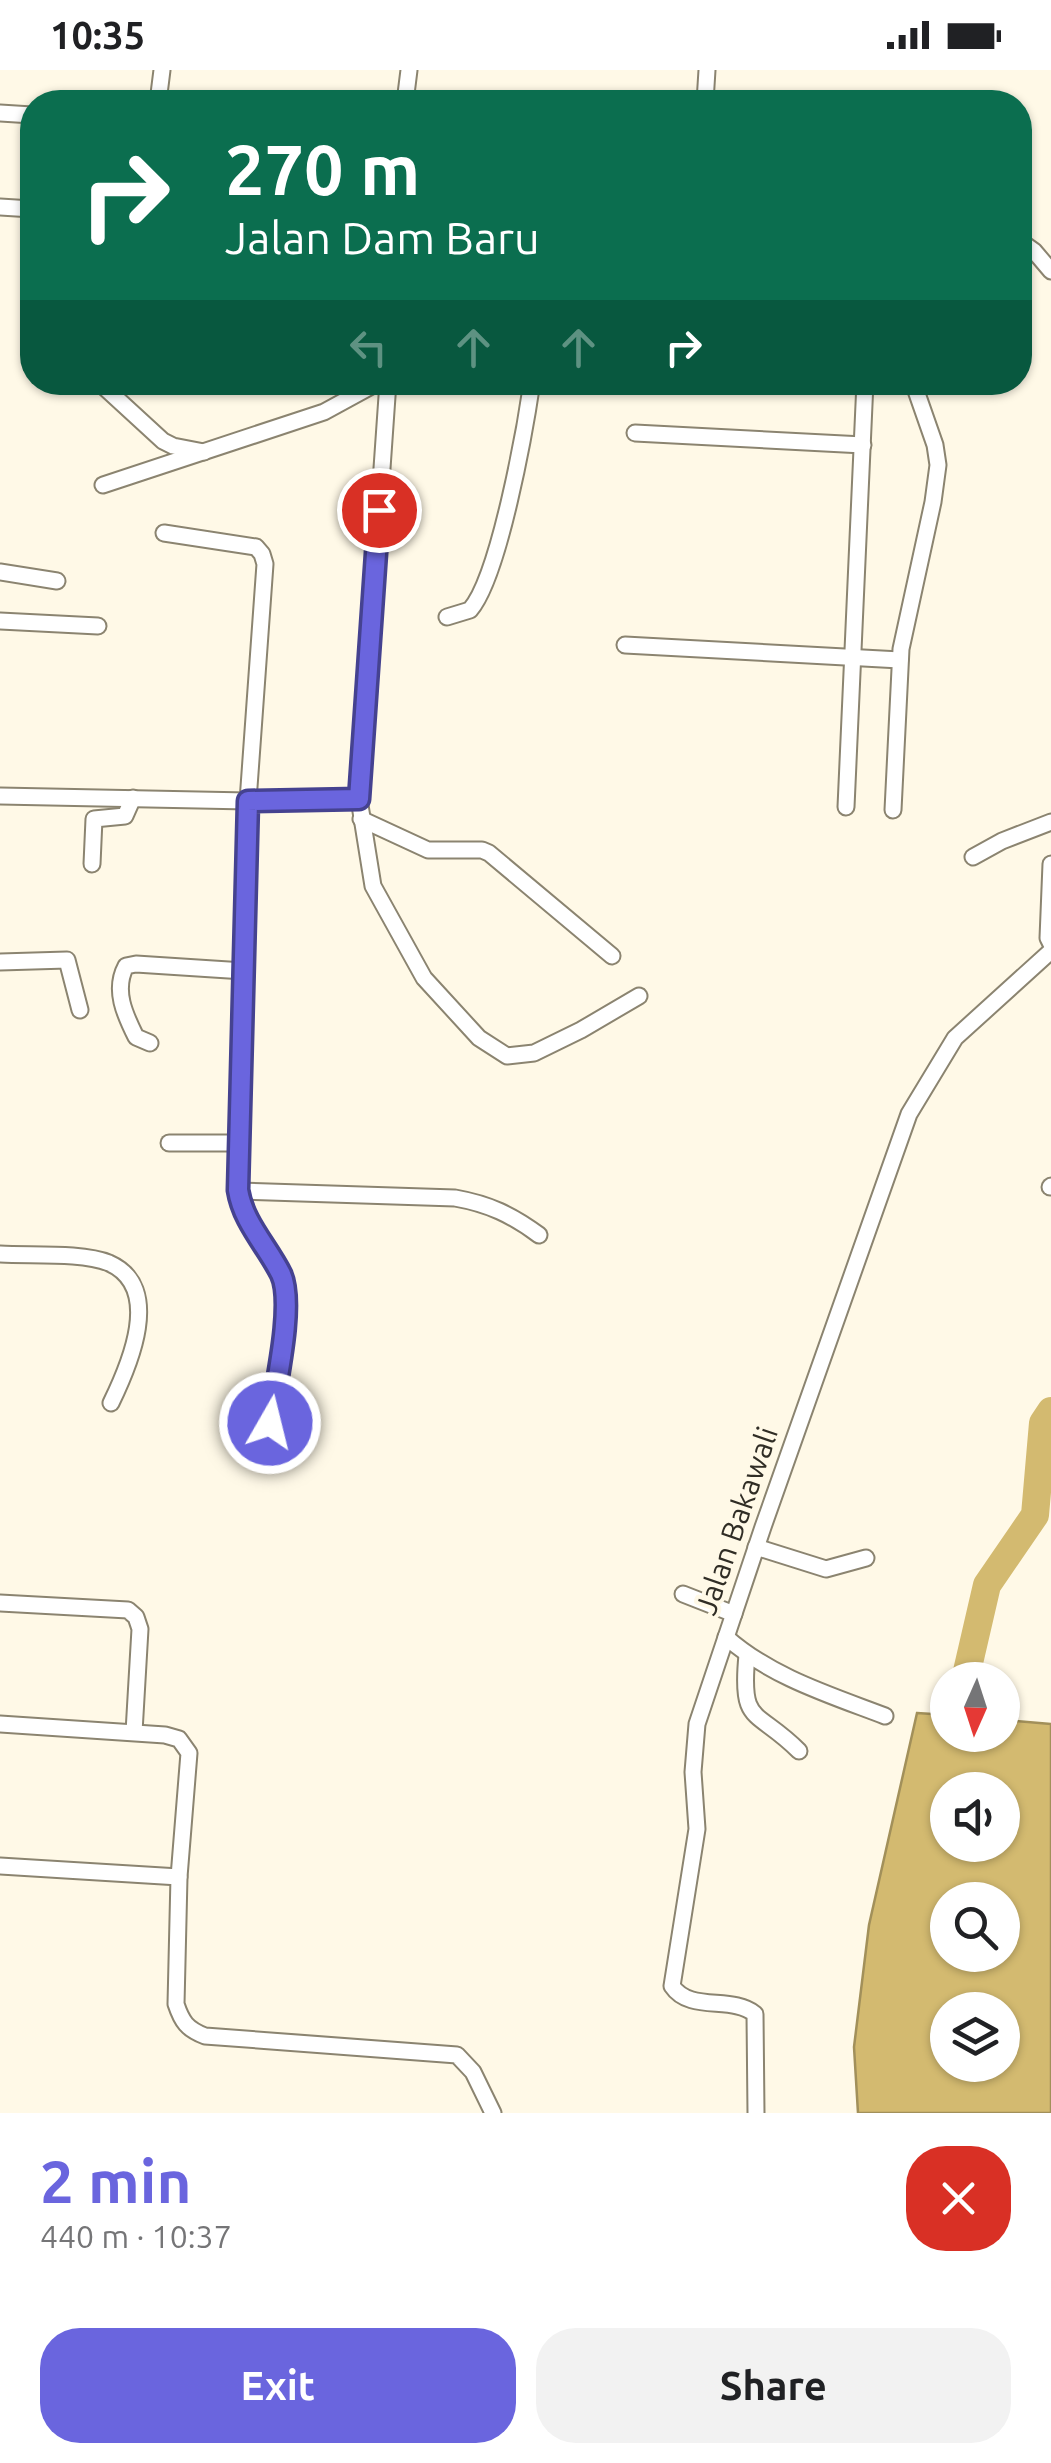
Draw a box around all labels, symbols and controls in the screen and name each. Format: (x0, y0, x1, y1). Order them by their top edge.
text: 10:35 (50, 14, 145, 56)
icon: right (60, 130, 190, 260)
text: 270 m (225, 130, 420, 208)
text: Jalan Dam Baru (225, 212, 540, 263)
icon: left (341, 320, 396, 375)
icon: ahead (446, 320, 501, 375)
icon: ahead (551, 320, 606, 375)
icon: right (656, 320, 711, 375)
pin (337, 468, 422, 553)
icon: arrive (352, 483, 407, 538)
position arrow (218, 1371, 322, 1475)
street label: Jalan Bakawali (688, 1422, 784, 1619)
north arrow (930, 1662, 1020, 1752)
map controls (930, 1662, 1020, 2082)
button: sound (930, 1772, 1020, 1862)
button: search (930, 1882, 1020, 1972)
button: layers (930, 1992, 1020, 2082)
button: close (906, 2146, 1011, 2251)
text: 2 min (40, 2147, 192, 2214)
text: 440 m · 10:37 (40, 2218, 232, 2254)
button: Exit (40, 2328, 516, 2443)
button: Share (536, 2328, 1011, 2443)

